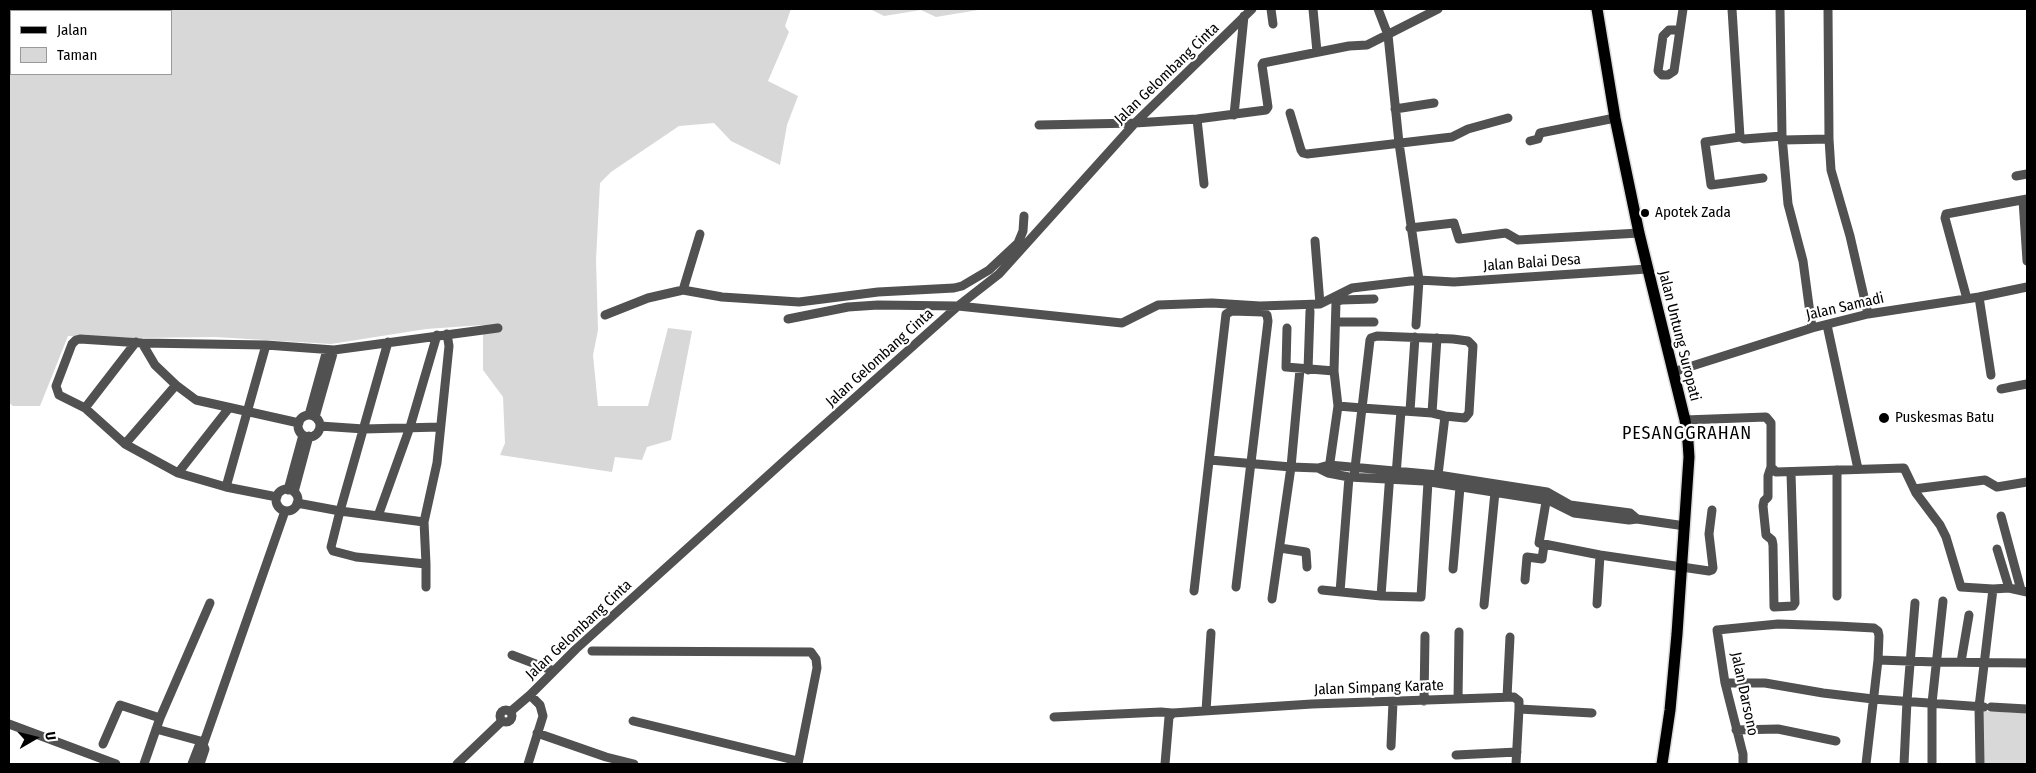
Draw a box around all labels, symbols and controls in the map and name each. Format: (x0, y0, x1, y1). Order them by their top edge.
legend (10, 10, 172, 75)
street label: Jalan Gelombang Cinta (1111, 19, 1223, 129)
text: Jalan (57, 21, 87, 39)
text: Taman (57, 46, 97, 64)
place label: Apotek Zada (1655, 204, 1731, 222)
marker: Apotek Zada (1639, 207, 1651, 219)
street label: Jalan Balai Desa (1483, 251, 1581, 275)
street label: Jalan Untung Suropati (1654, 269, 1704, 403)
street label: Jalan Samadi (1804, 289, 1886, 325)
street label: Jalan Gelombang Cinta (823, 305, 937, 411)
place label: Puskesmas Batu (1895, 409, 1994, 427)
marker: Puskesmas Batu (1877, 411, 1891, 425)
district label: PESANGGRAHAN (1620, 423, 1754, 445)
street label: Jalan Gelombang Cinta (522, 576, 636, 684)
street label: Jalan Darsono (1726, 651, 1762, 737)
street label: Jalan Simpang Karate (1314, 677, 1444, 699)
north arrow (10, 713, 60, 763)
text: U (41, 731, 59, 741)

